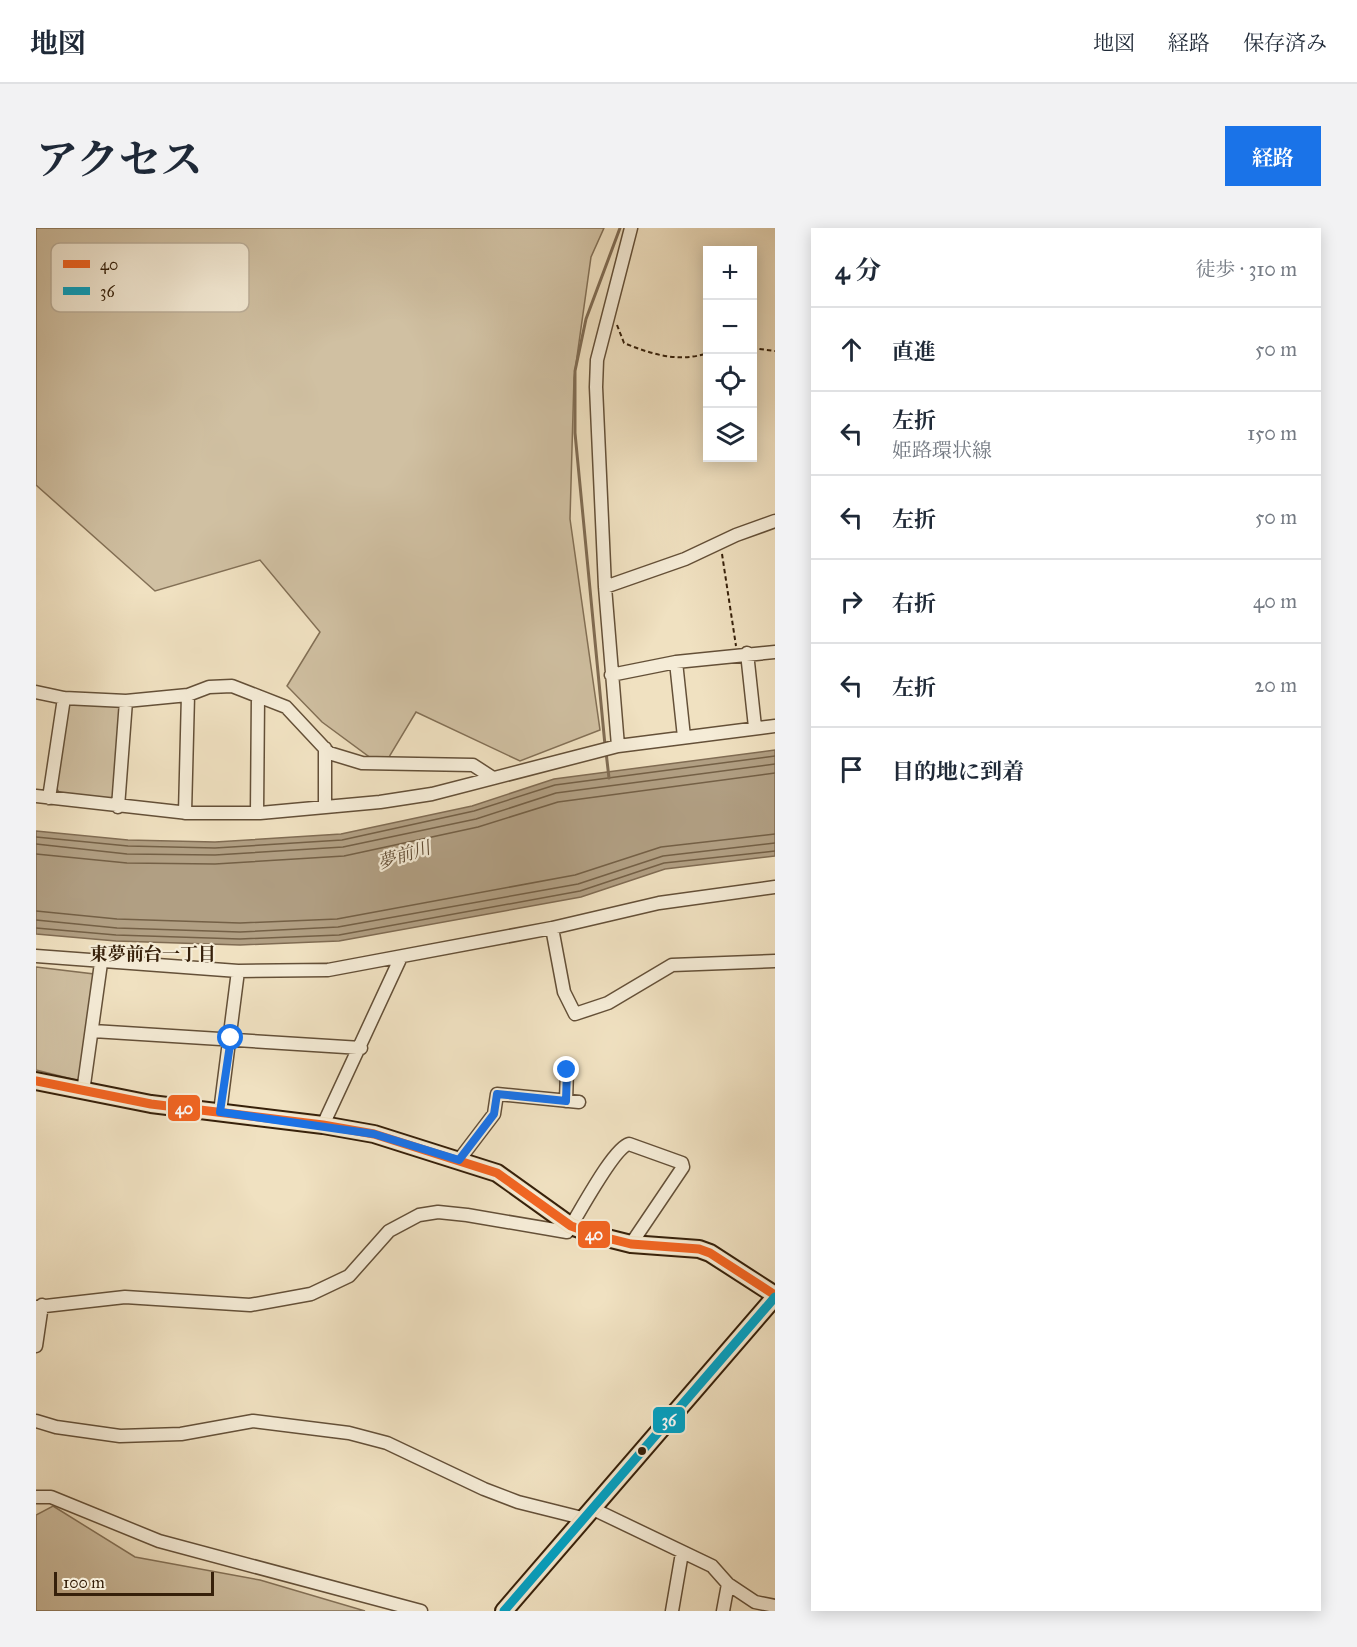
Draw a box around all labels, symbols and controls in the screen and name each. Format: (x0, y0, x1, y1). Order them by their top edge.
text: 地図 (30, 26, 86, 61)
text: 地図 (1093, 30, 1135, 56)
text: 経路 (1168, 30, 1210, 56)
text: 保存済み (1243, 30, 1327, 56)
button: 経路 (1225, 126, 1321, 186)
text: アクセス (36, 134, 203, 186)
legend (51, 243, 249, 312)
map controls (703, 246, 757, 462)
button: + (703, 246, 757, 300)
text: 4 分 (835, 254, 881, 286)
text: 40 (100, 255, 118, 274)
text: 徒歩 · 310 m (1195, 257, 1297, 281)
text: 36 (100, 282, 115, 301)
button: − (703, 300, 757, 354)
icon: ahead (835, 333, 868, 366)
text: 50 m (1255, 337, 1297, 361)
text: 直進 (892, 338, 936, 365)
button: locate (703, 354, 757, 408)
text: 左折 (892, 407, 936, 434)
button: layers (703, 408, 757, 462)
icon: left (835, 417, 868, 450)
text: 150 m (1247, 421, 1297, 445)
text: 姫路環状線 (892, 438, 992, 462)
icon: left (835, 501, 868, 534)
text: 50 m (1255, 505, 1297, 529)
text: 左折 (892, 506, 936, 533)
icon: right (835, 585, 868, 618)
text: 40 m (1253, 589, 1297, 613)
text: 右折 (892, 590, 936, 617)
icon: left (835, 669, 868, 702)
text: 20 m (1254, 673, 1297, 697)
text: 左折 (892, 674, 936, 701)
icon: arrive (835, 753, 868, 786)
text: 目的地に到着 (892, 758, 1024, 785)
water label: 夢前川 (375, 836, 435, 873)
district label: 東夢前台一丁目 (90, 943, 216, 965)
route start (217, 1024, 243, 1050)
route end (553, 1056, 579, 1082)
line badge: 40 (167, 1094, 201, 1122)
text: 40 (175, 1099, 193, 1119)
line badge: 40 (577, 1220, 611, 1249)
text: 40 (585, 1225, 603, 1245)
line badge: 36 (652, 1406, 686, 1434)
text: 36 (662, 1411, 677, 1431)
unlabelled marker (636, 1445, 648, 1457)
scale bar (54, 1569, 214, 1596)
text: 100 m (63, 1573, 105, 1592)

